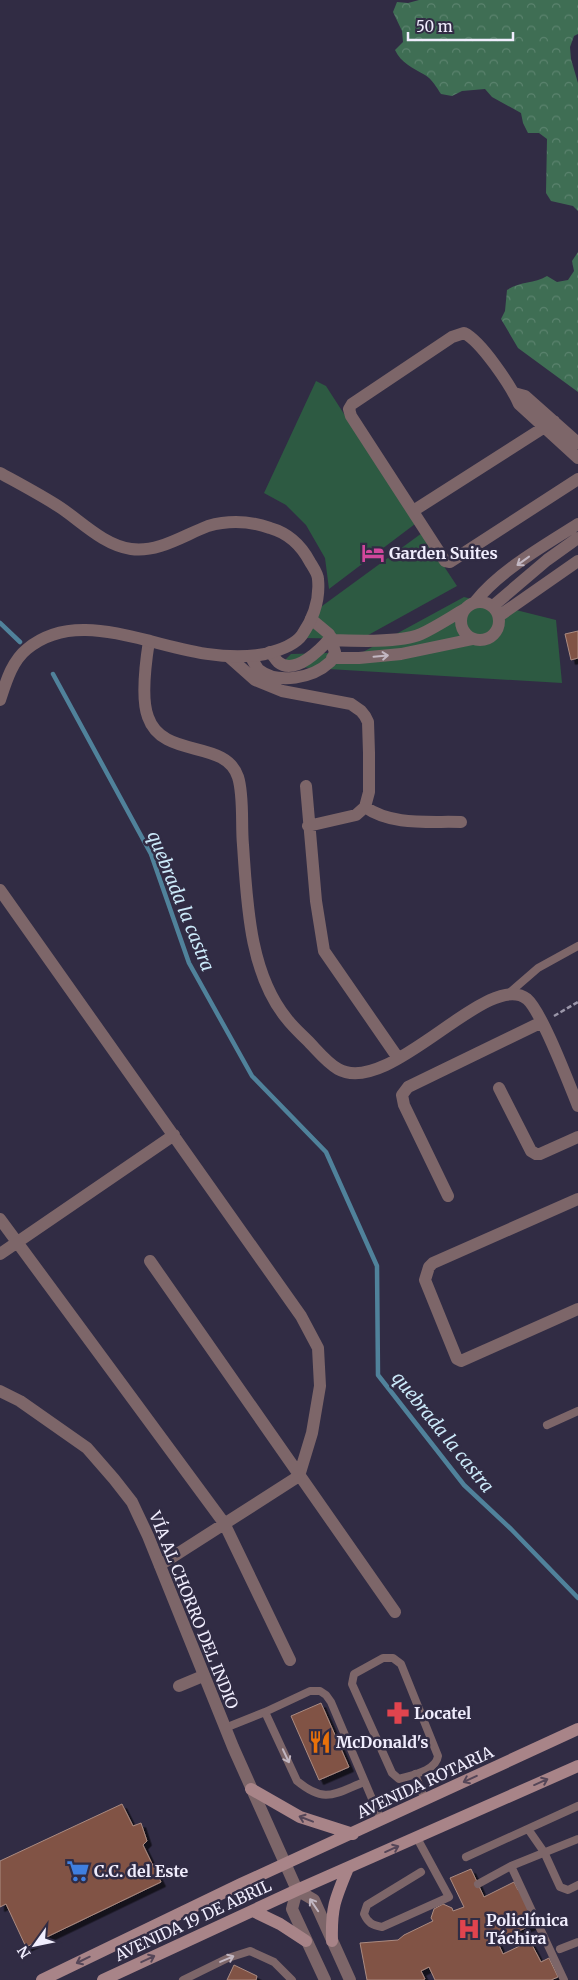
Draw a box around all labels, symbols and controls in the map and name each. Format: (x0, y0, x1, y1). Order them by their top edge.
scale bar (408, 10, 513, 42)
text: 50 m (416, 17, 453, 36)
hotel icon: Garden Suites (360, 540, 386, 566)
place label: Garden Suites (389, 543, 498, 563)
one-way arrow (516, 556, 530, 566)
one-way arrow (373, 651, 389, 661)
water label: quebrada la castra (142, 827, 220, 975)
water label: quebrada la castra (387, 1367, 499, 1497)
street label: VÍA AL CHORRO DEL INDIO (145, 1507, 243, 1712)
pharmacy icon: Locatel (385, 1700, 411, 1726)
place label: Locatel (414, 1703, 471, 1723)
restaurant icon: McDonald's (307, 1729, 333, 1755)
place label: McDonald's (336, 1732, 429, 1752)
street label: AVENIDA ROTARIA (353, 1741, 497, 1823)
one-way arrow (281, 1749, 291, 1764)
one-way arrow (463, 1774, 478, 1784)
one-way arrow (533, 1777, 548, 1787)
one-way arrow (299, 1814, 314, 1823)
one-way arrow (384, 1843, 399, 1853)
supermarket icon: C.C. del Este (65, 1858, 91, 1884)
place label: C.C. del Este (94, 1861, 189, 1881)
street label: AVENIDA 19 DE ABRIL (111, 1875, 274, 1965)
one-way arrow (309, 1898, 320, 1912)
place label: Policlínica Táchira (486, 1910, 568, 1948)
hospital icon: Policlínica Táchira (456, 1916, 482, 1942)
north arrow (10, 1920, 60, 1970)
text: N (14, 1943, 35, 1962)
one-way arrow (140, 1954, 155, 1964)
one-way arrow (219, 1954, 234, 1963)
one-way arrow (76, 1955, 91, 1965)

